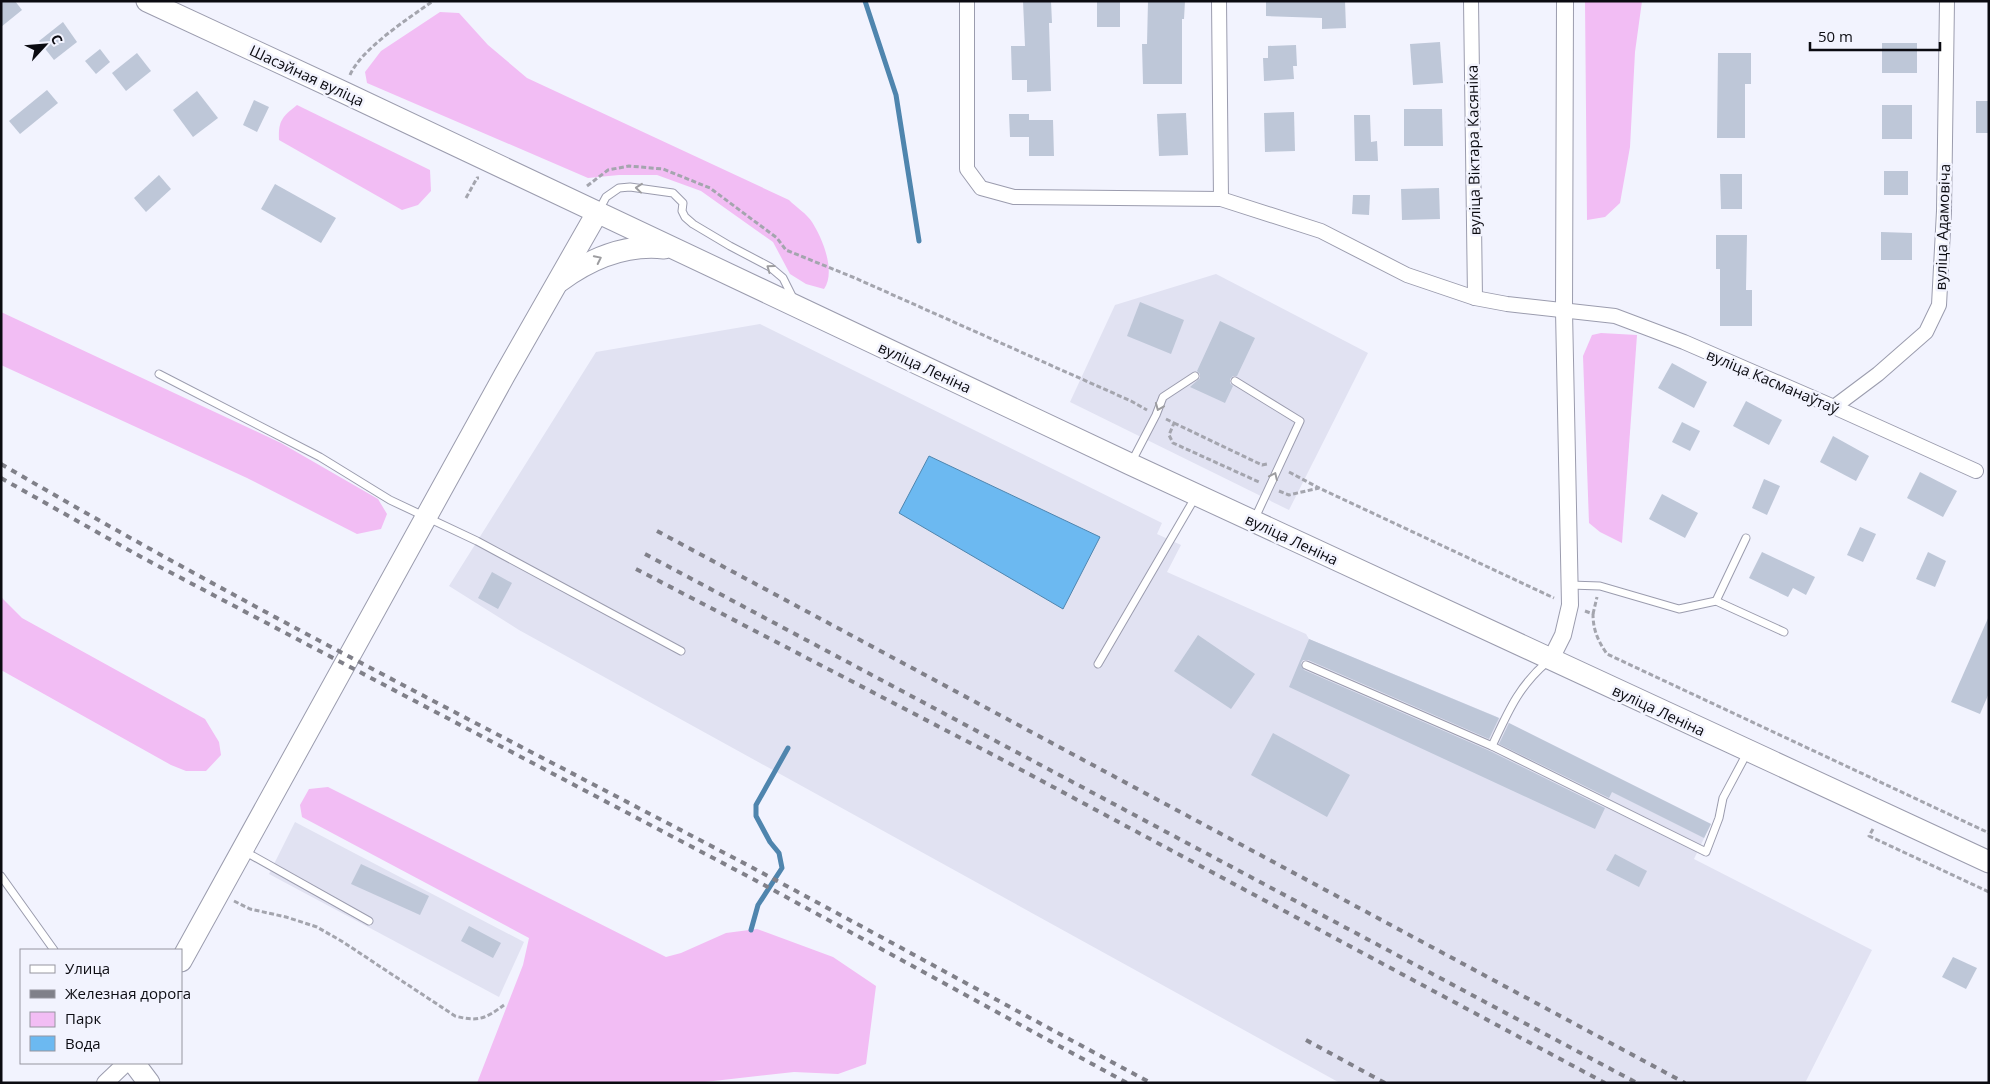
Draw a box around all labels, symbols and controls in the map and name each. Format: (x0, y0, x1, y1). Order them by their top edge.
north arrow (20, 20, 70, 70)
scale bar (1810, 20, 1940, 52)
text: 50 m (1818, 26, 1853, 46)
text: С (47, 31, 68, 47)
street label: Шасэйная вуліца (246, 40, 368, 110)
street label: вуліца Віктара Касяніка (1462, 65, 1484, 235)
street label: вуліца Адамовіча (1930, 163, 1954, 291)
one-way arrow (635, 183, 643, 194)
one-way arrow (593, 255, 602, 265)
one-way arrow (766, 265, 776, 274)
street label: вуліца Леніна (875, 337, 975, 397)
street label: вуліца Касманаўтаў (1704, 344, 1843, 418)
one-way arrow (1155, 402, 1166, 411)
one-way arrow (1268, 473, 1278, 482)
street label: вуліца Леніна (1242, 509, 1342, 569)
street label: вуліца Леніна (1609, 680, 1709, 740)
legend (20, 949, 182, 1064)
text: Улица (65, 958, 110, 978)
text: Железная дорога (65, 983, 191, 1003)
text: Парк (65, 1008, 101, 1028)
text: Вода (65, 1033, 101, 1053)

